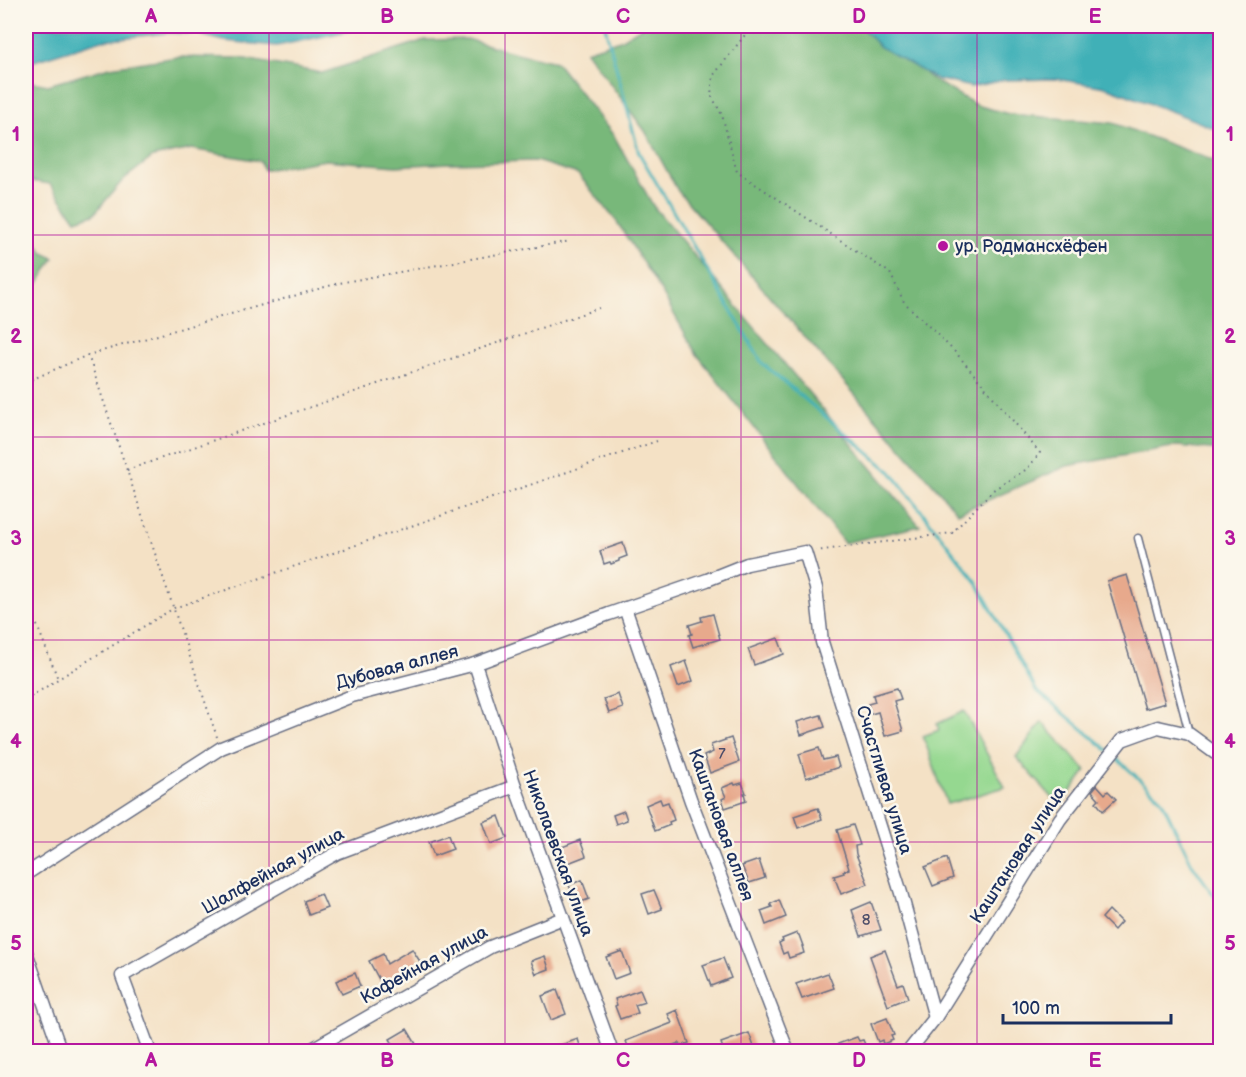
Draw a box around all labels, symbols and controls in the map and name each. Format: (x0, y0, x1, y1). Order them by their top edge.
text: A (144, 5, 158, 29)
text: B (380, 5, 394, 29)
text: C (616, 5, 630, 29)
text: D (852, 5, 866, 29)
text: E (1089, 5, 1102, 29)
text: 1 (12, 123, 20, 147)
text: 1 (1226, 123, 1234, 147)
place label: ур. Родмансхёфен (955, 236, 1108, 257)
marker: ур. Родмансхёфен (936, 239, 950, 253)
text: 2 (10, 325, 22, 349)
text: 2 (1224, 325, 1236, 349)
text: 3 (10, 527, 22, 551)
text: 3 (1224, 527, 1236, 551)
street label: Дубовая аллея (333, 641, 461, 693)
street label: Счастливая улица (851, 703, 917, 857)
text: 4 (10, 730, 22, 754)
text: 4 (1224, 730, 1236, 754)
house number: 7 (718, 745, 726, 764)
street label: Каштановая аллея (684, 746, 758, 904)
street label: Николаевская улица (518, 767, 598, 939)
street label: Каштановая улица (966, 782, 1070, 927)
street label: Шалфейная улица (198, 823, 348, 919)
house number: 8 (862, 911, 871, 930)
street label: Кофейная улица (357, 921, 491, 1009)
text: 5 (10, 932, 22, 956)
text: 5 (1224, 932, 1236, 956)
scale bar (1003, 987, 1171, 1025)
text: 100 m (1012, 998, 1060, 1019)
text: A (144, 1049, 158, 1073)
text: B (380, 1049, 394, 1073)
text: C (616, 1049, 630, 1073)
text: D (852, 1049, 866, 1073)
text: E (1089, 1049, 1102, 1073)

